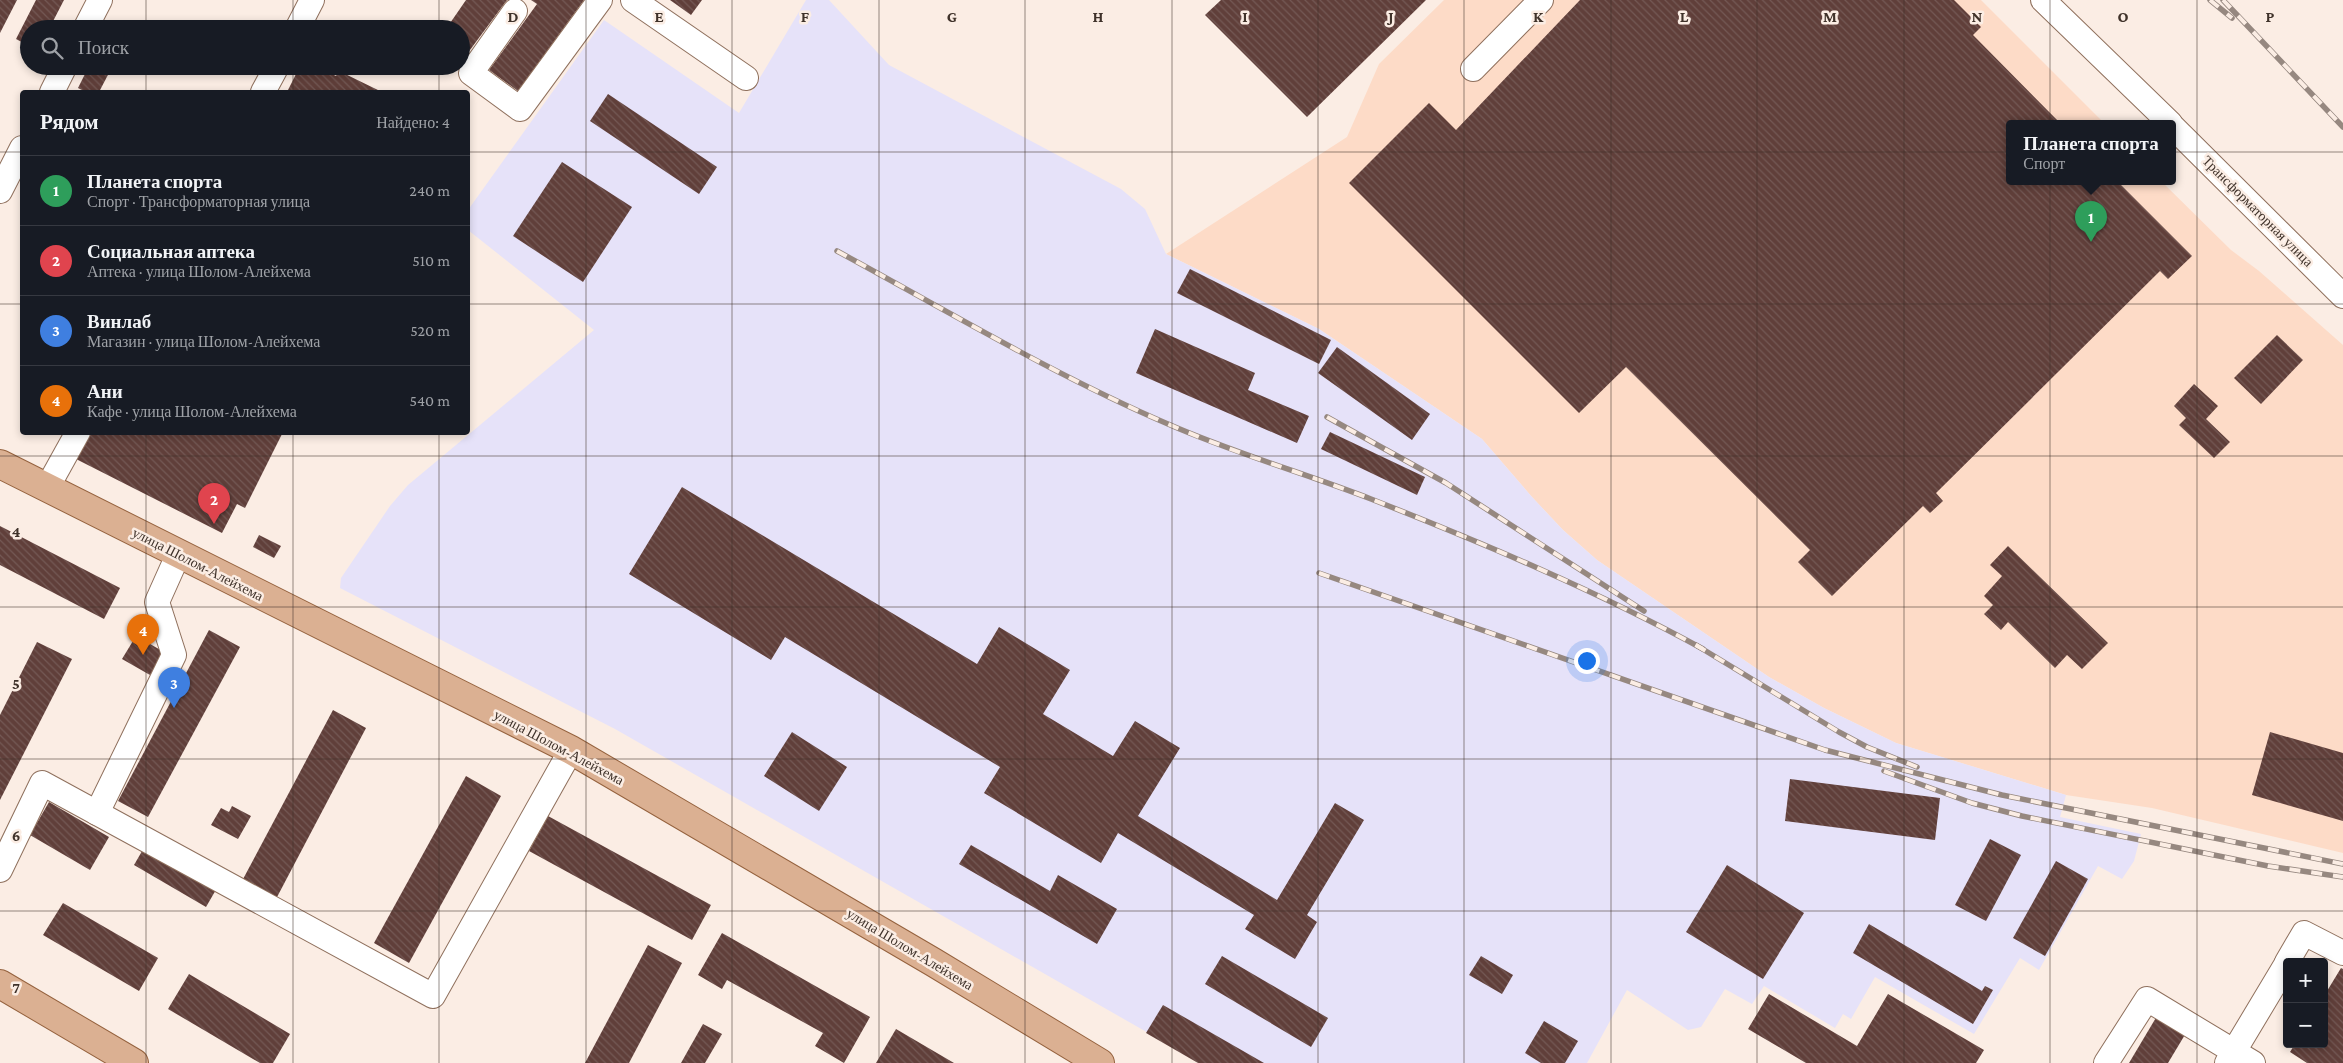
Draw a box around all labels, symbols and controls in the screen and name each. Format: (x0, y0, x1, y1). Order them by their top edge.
text: D (507, 8, 519, 25)
text: E (654, 8, 664, 25)
text: F (801, 8, 810, 25)
text: G (947, 8, 957, 25)
text: H (1093, 8, 1104, 25)
text: I (1242, 8, 1248, 25)
text: J (1386, 8, 1394, 25)
text: K (1533, 8, 1544, 25)
text: L (1680, 8, 1689, 25)
text: M (1823, 8, 1837, 25)
text: N (1972, 8, 1983, 25)
text: O (2117, 8, 2129, 25)
text: P (2266, 8, 2275, 25)
search box (20, 20, 470, 75)
icon: search (38, 34, 66, 62)
text: Поиск (78, 37, 129, 58)
text: Рядом (40, 110, 99, 134)
text: Найдено: 4 (376, 114, 450, 131)
popup (2006, 120, 2176, 185)
text: Планета спорта (2023, 133, 2159, 154)
street label: Трансформаторная улица (2199, 152, 2317, 270)
text: Спорт (2023, 155, 2065, 172)
text: Планета спорта (87, 171, 222, 192)
text: 1 (53, 182, 59, 199)
text: 240 m (409, 182, 450, 199)
text: Спорт · Трансформаторная улица (87, 193, 310, 210)
pin: 1 (2075, 201, 2107, 242)
text: Социальная аптека (87, 241, 255, 262)
text: 2 (52, 252, 60, 269)
text: 510 m (412, 252, 450, 269)
text: Аптека · улица Шолом-Алейхема (87, 263, 311, 280)
text: Винлаб (87, 311, 151, 332)
text: 3 (52, 322, 60, 339)
text: 520 m (410, 322, 450, 339)
text: Магазин · улица Шолом-Алейхема (87, 333, 320, 350)
text: Ани (87, 381, 123, 402)
text: 4 (52, 392, 60, 409)
text: 540 m (409, 392, 450, 409)
text: Кафе · улица Шолом-Алейхема (87, 403, 297, 420)
pin: 2 (198, 483, 230, 524)
text: 4 (12, 523, 21, 540)
street label: улица Шолом-Алейхема (130, 524, 267, 604)
pin: 4 (127, 614, 159, 655)
your location (1574, 648, 1600, 674)
pin: 3 (158, 667, 190, 708)
text: 5 (12, 675, 20, 692)
street label: улица Шолом-Алейхема (491, 706, 627, 788)
text: 6 (12, 827, 20, 844)
street label: улица Шолом-Алейхема (844, 905, 977, 993)
map controls (2283, 958, 2328, 1048)
button: + (2283, 958, 2328, 1003)
text: 7 (12, 979, 20, 996)
button: − (2283, 1003, 2328, 1048)

